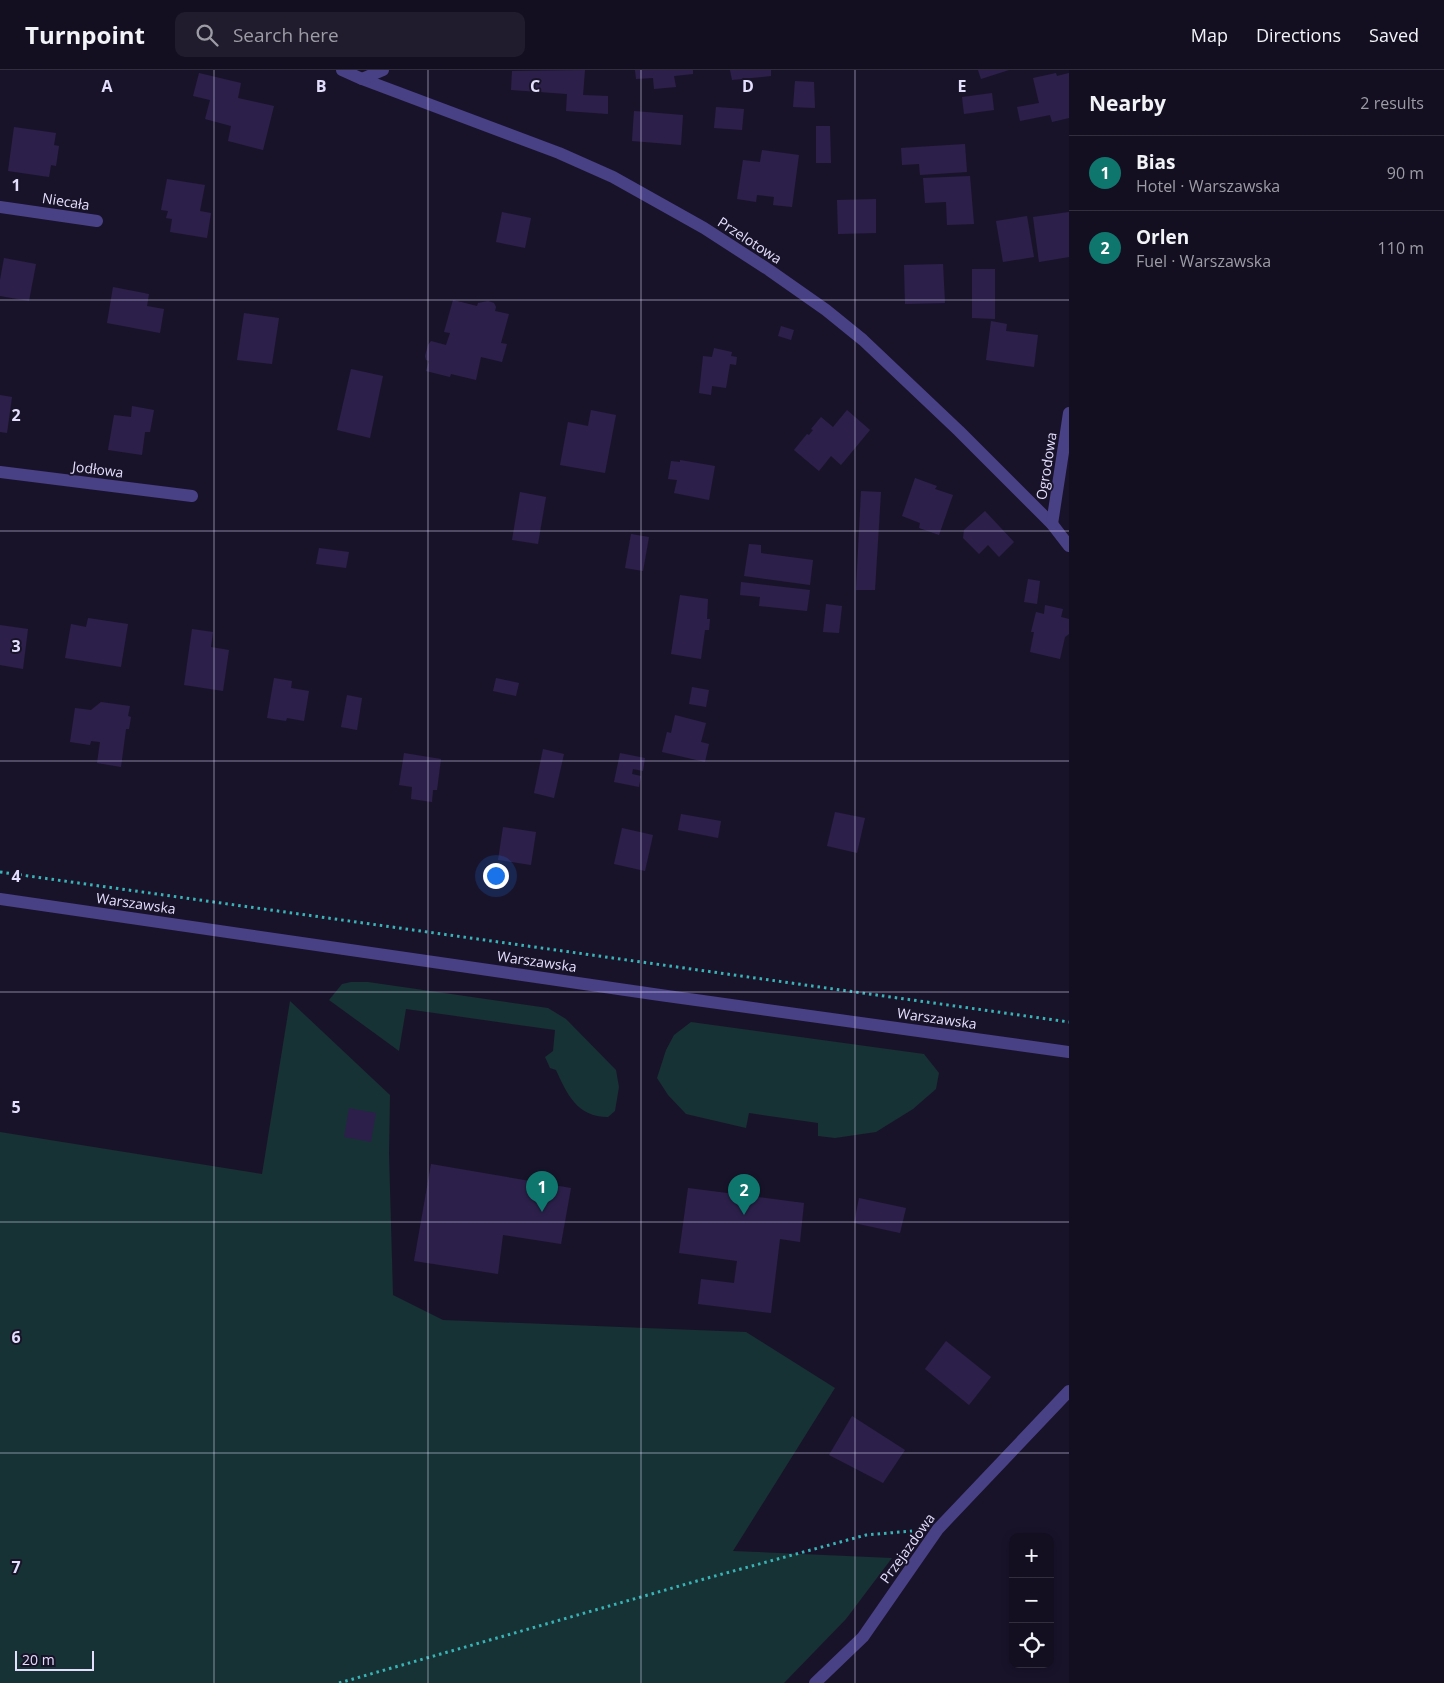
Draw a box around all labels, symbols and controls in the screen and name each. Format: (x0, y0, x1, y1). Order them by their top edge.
search box (175, 12, 525, 57)
text: Turnpoint (25, 18, 145, 51)
icon: search (193, 21, 221, 49)
text: Search here (233, 22, 339, 48)
text: Map (1191, 23, 1228, 47)
text: Directions (1256, 23, 1341, 47)
text: Saved (1369, 23, 1419, 47)
text: A (101, 75, 113, 97)
text: B (316, 75, 326, 97)
text: C (530, 75, 540, 97)
text: D (742, 75, 754, 97)
text: E (958, 75, 967, 97)
text: Nearby (1089, 89, 1166, 117)
text: 2 results (1360, 92, 1424, 114)
text: Bias (1136, 149, 1175, 175)
text: 1 (1100, 162, 1110, 184)
text: 90 m (1387, 162, 1424, 184)
text: 1 (11, 174, 21, 196)
text: Hotel · Warszawska (1136, 175, 1280, 197)
street label: Niecała (41, 188, 91, 214)
street label: Przelotowa (714, 212, 786, 268)
text: Orlen (1136, 224, 1189, 250)
text: 2 (1100, 237, 1110, 259)
text: 110 m (1378, 237, 1424, 259)
text: Fuel · Warszawska (1136, 250, 1271, 272)
text: 2 (11, 404, 21, 426)
street label: Ogrodowa (1031, 431, 1061, 501)
street label: Jodłowa (69, 456, 125, 482)
text: 3 (11, 635, 21, 657)
your location (483, 863, 509, 889)
text: 4 (11, 865, 21, 887)
street label: Warszawska (95, 888, 177, 918)
street label: Warszawska (496, 946, 578, 976)
street label: Warszawska (896, 1003, 978, 1033)
text: 5 (11, 1096, 21, 1118)
pin: 1 (526, 1171, 558, 1212)
pin: 2 (728, 1174, 760, 1215)
text: 6 (11, 1326, 21, 1348)
street label: Przejazdowa (875, 1509, 939, 1587)
map controls (1009, 1533, 1054, 1668)
button: + (1009, 1533, 1054, 1578)
text: 7 (11, 1556, 21, 1578)
button: − (1009, 1578, 1054, 1623)
button: locate (1009, 1623, 1054, 1668)
scale bar (15, 1648, 94, 1671)
text: 20 m (22, 1650, 55, 1669)

